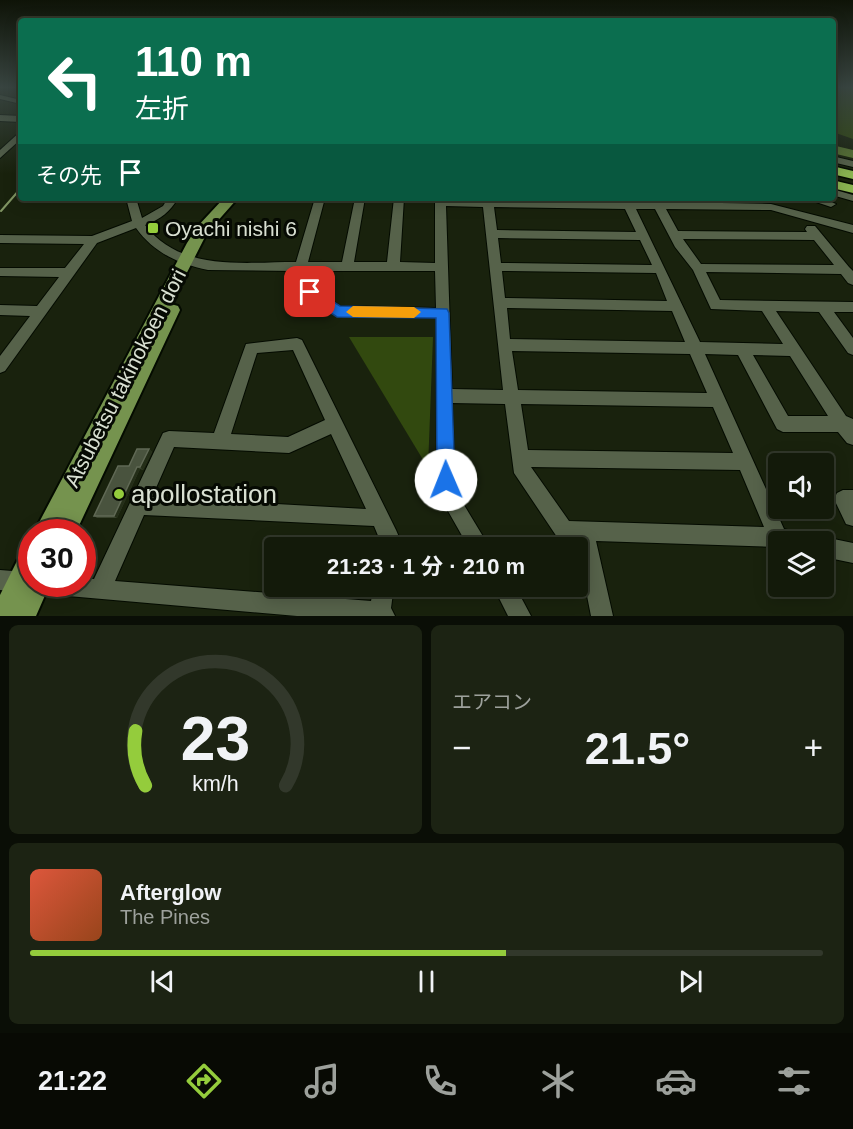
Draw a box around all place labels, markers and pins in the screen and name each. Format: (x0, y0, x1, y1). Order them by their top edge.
place label: Oyachi nishi 6 (165, 217, 297, 240)
marker: Oyachi nishi 6 (146, 221, 160, 235)
pin (284, 266, 335, 317)
place label: apollostation (131, 479, 277, 509)
marker: apollostation (112, 487, 126, 501)

